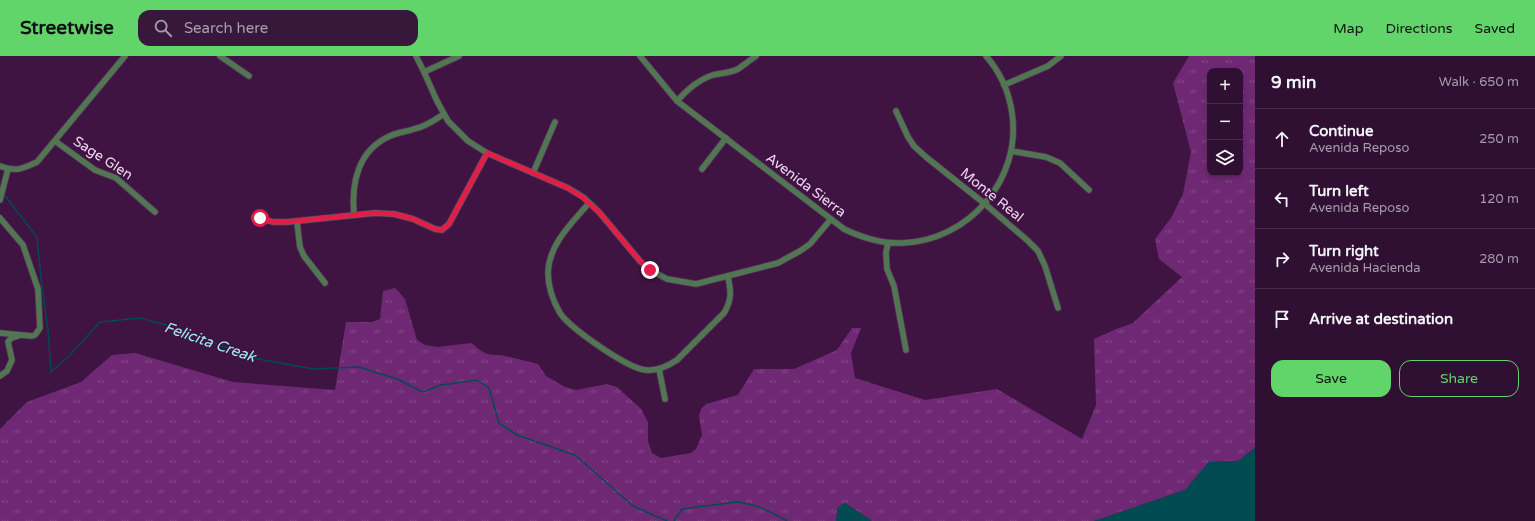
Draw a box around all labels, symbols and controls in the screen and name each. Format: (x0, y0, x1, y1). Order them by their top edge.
search box (138, 10, 418, 46)
text: Streetwise (20, 17, 114, 39)
icon: search (152, 17, 174, 39)
text: Search here (184, 19, 268, 37)
text: Map (1333, 20, 1364, 37)
text: Directions (1386, 20, 1453, 37)
text: Saved (1475, 20, 1515, 37)
map controls (1207, 68, 1243, 176)
button: + (1207, 68, 1243, 104)
text: 9 min (1271, 72, 1316, 93)
text: Walk · 650 m (1439, 74, 1519, 90)
button: − (1207, 104, 1243, 140)
text: Continue (1309, 122, 1373, 140)
icon: ahead (1271, 128, 1293, 150)
text: 250 m (1479, 131, 1519, 147)
street label: Sage Glen (70, 133, 136, 183)
button: layers (1207, 140, 1243, 176)
text: Avenida Reposo (1309, 140, 1409, 156)
street label: Avenida Sierra (763, 149, 849, 221)
street label: Monte Real (957, 164, 1027, 226)
text: Turn left (1309, 182, 1369, 200)
icon: left (1271, 188, 1293, 210)
text: 120 m (1479, 191, 1519, 207)
text: Avenida Reposo (1309, 200, 1409, 216)
route start (251, 209, 269, 227)
text: Turn right (1309, 242, 1379, 260)
icon: right (1271, 248, 1293, 270)
text: 280 m (1479, 251, 1519, 267)
text: Avenida Hacienda (1309, 260, 1421, 276)
route end (641, 261, 659, 279)
icon: arrive (1271, 308, 1293, 330)
text: Arrive at destination (1309, 310, 1453, 328)
water label: Felicita Creak (162, 318, 260, 367)
button: Save (1271, 360, 1391, 397)
button: Share (1399, 360, 1519, 397)

